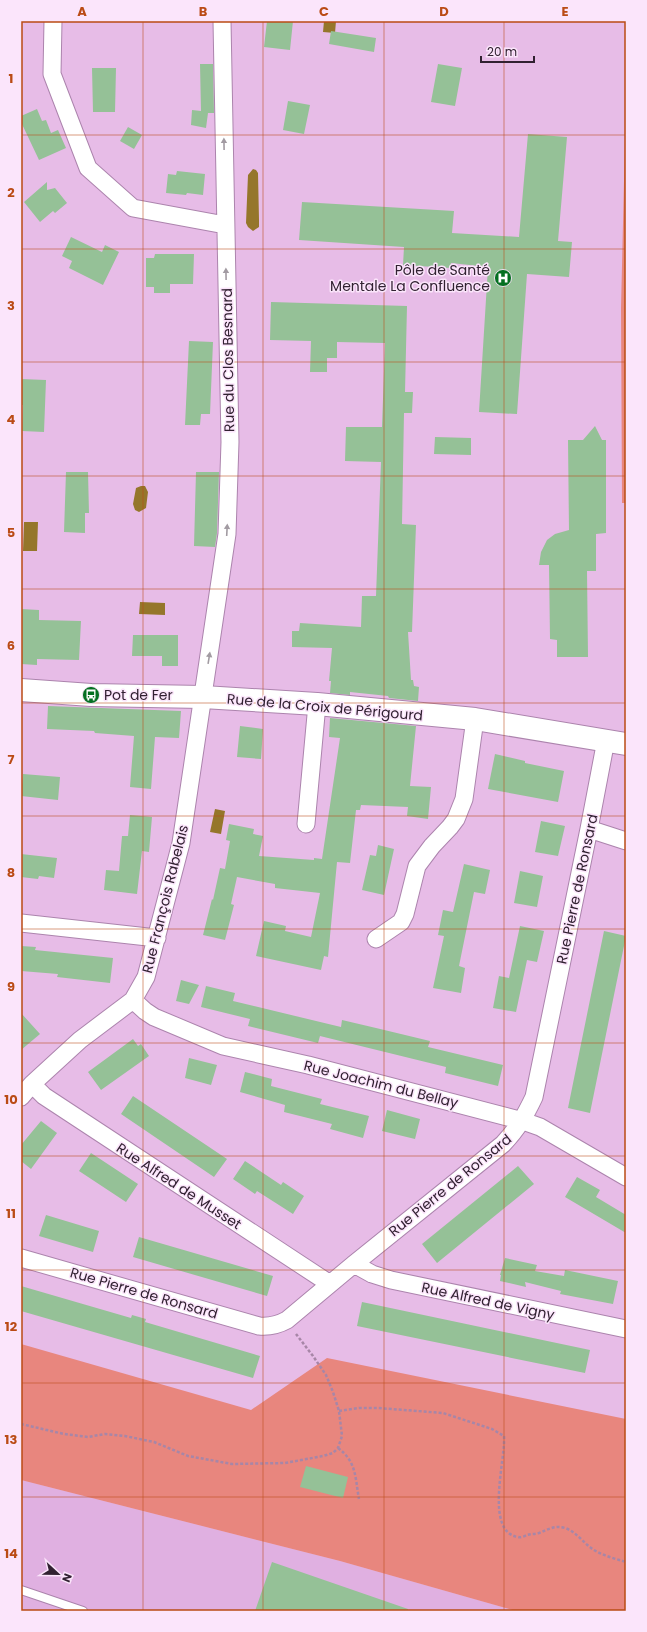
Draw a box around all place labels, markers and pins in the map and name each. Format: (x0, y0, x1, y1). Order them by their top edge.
place label: Pôle de Santé Mentale La Confluence (330, 260, 490, 296)
hospital icon: Pôle de Santé Mentale La Confluence (493, 268, 513, 288)
bus stop icon: Pot de Fer (81, 685, 101, 705)
place label: Pot de Fer (104, 685, 173, 705)

